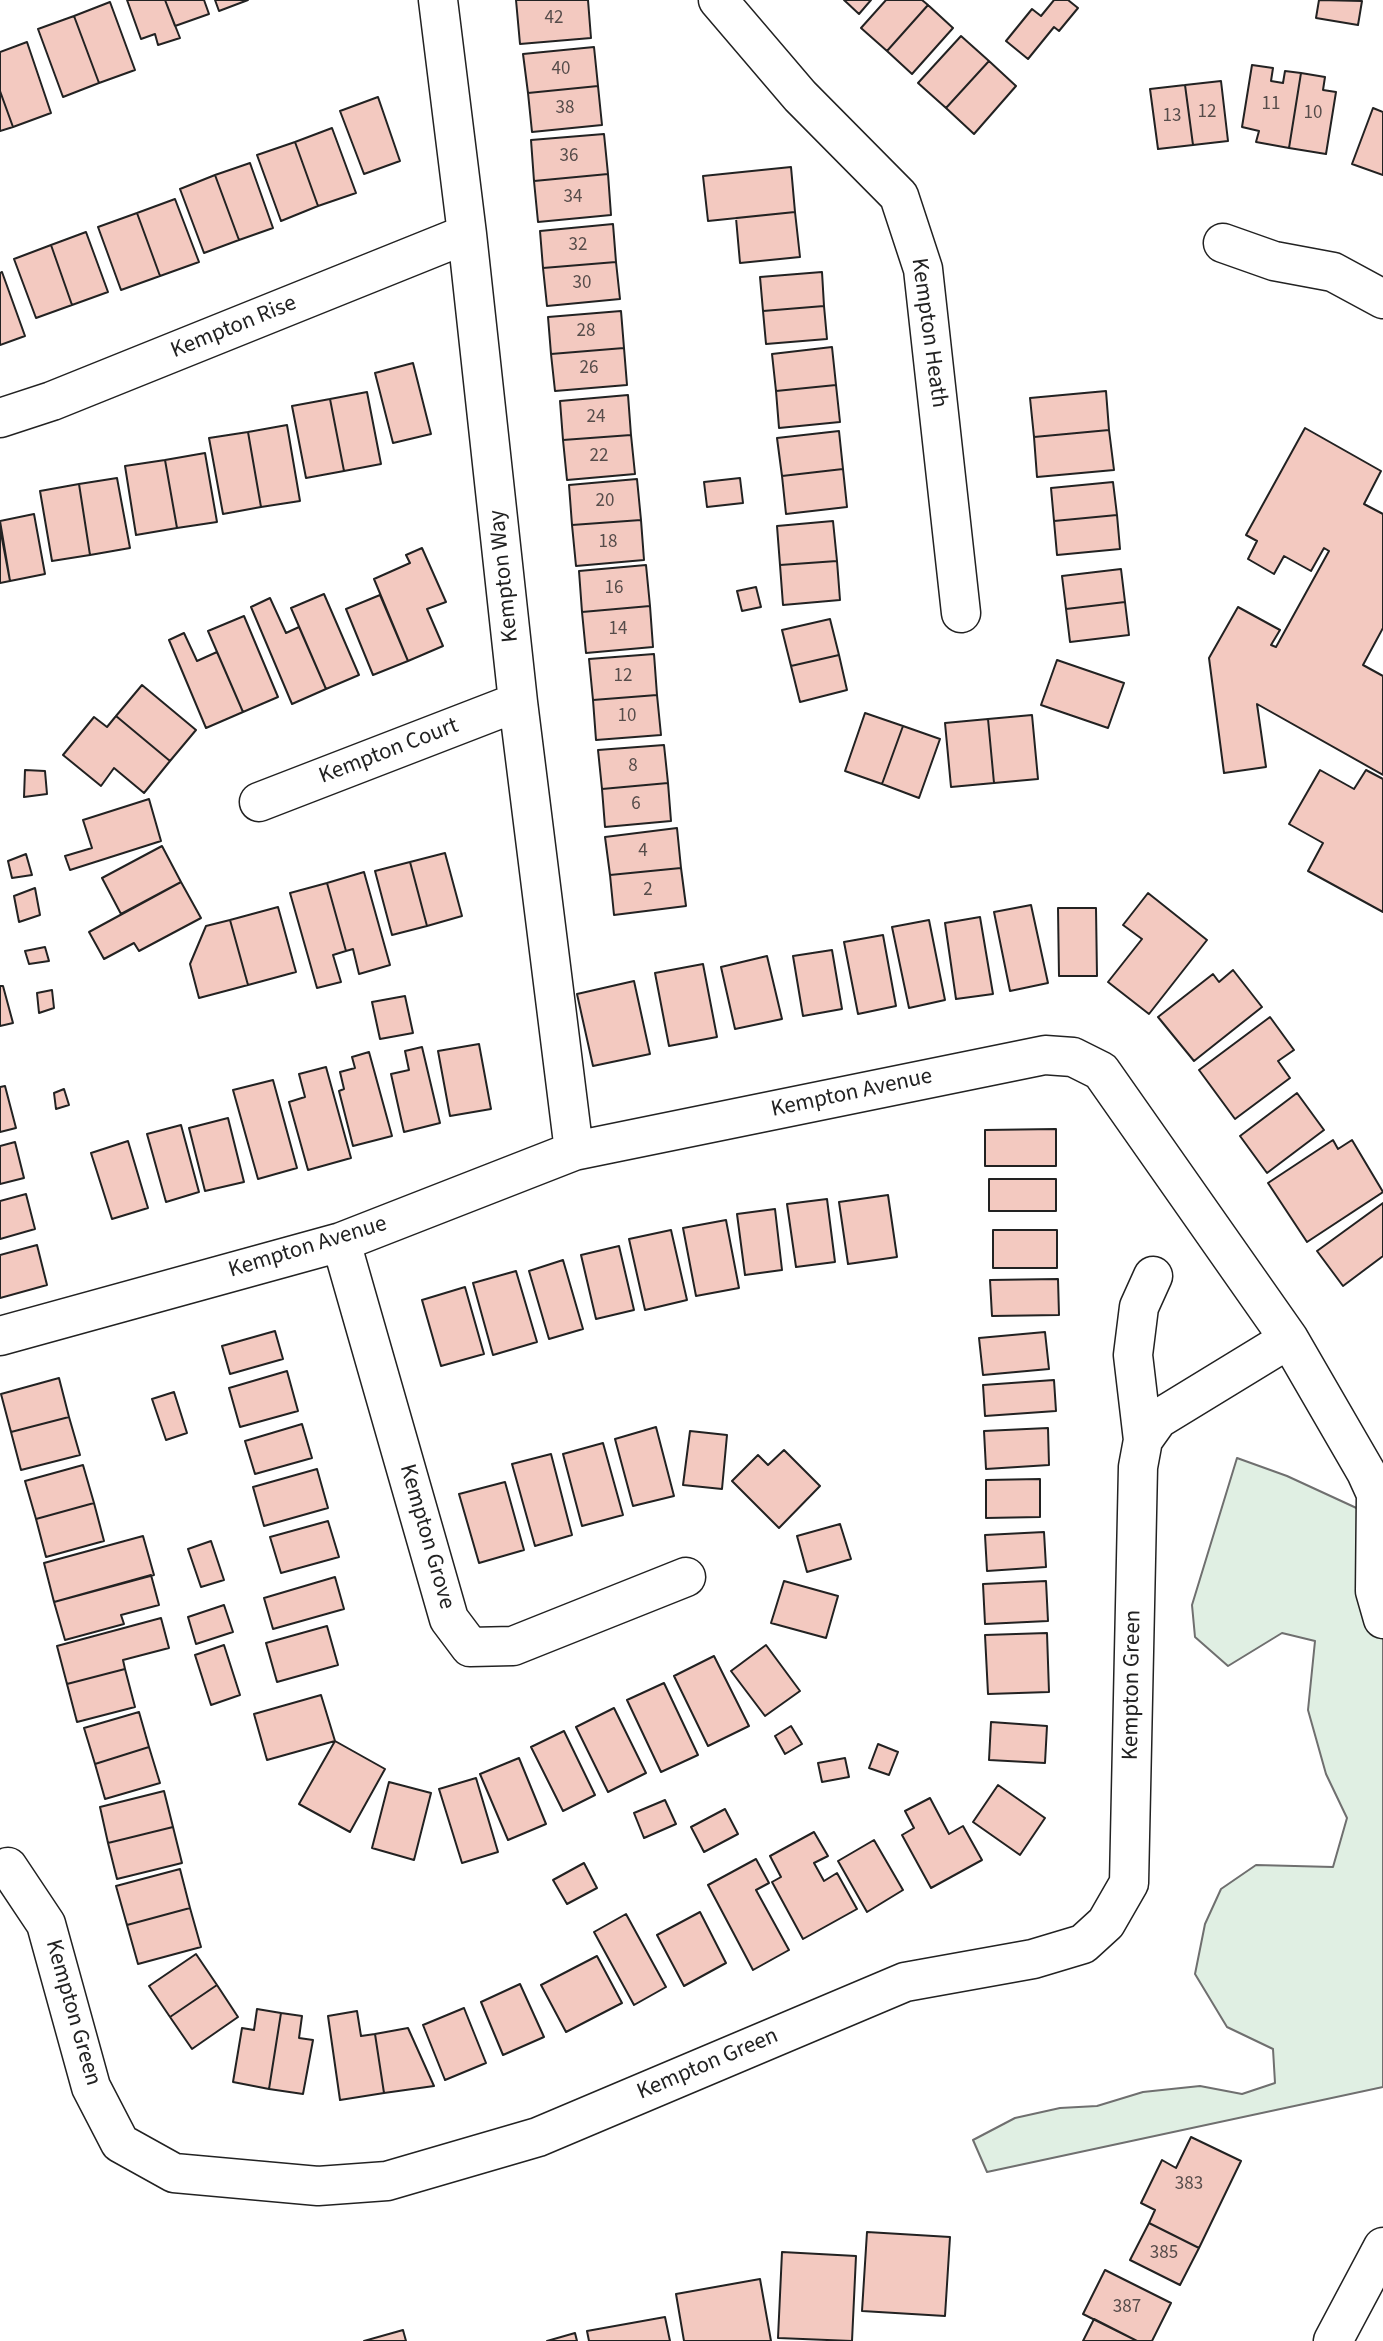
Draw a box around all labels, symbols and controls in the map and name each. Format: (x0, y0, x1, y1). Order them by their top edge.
house number: 42 (545, 8, 563, 30)
house number: 40 (552, 59, 570, 81)
house number: 11 (1262, 94, 1280, 116)
house number: 38 (556, 98, 574, 120)
house number: 12 (1198, 102, 1216, 124)
house number: 10 (1304, 103, 1322, 125)
house number: 13 (1163, 106, 1181, 128)
house number: 36 (560, 146, 578, 168)
house number: 34 (564, 187, 582, 209)
house number: 32 (569, 235, 587, 257)
street label: Kempton Heath (904, 256, 952, 410)
house number: 30 (573, 273, 591, 295)
street label: Kempton Rise (167, 290, 301, 366)
house number: 28 (577, 321, 595, 343)
house number: 26 (580, 358, 598, 380)
house number: 24 (587, 407, 605, 429)
house number: 22 (590, 446, 608, 468)
house number: 20 (596, 491, 614, 513)
street label: Kempton Way (484, 508, 526, 644)
house number: 18 (599, 532, 617, 554)
house number: 16 (605, 578, 623, 600)
house number: 14 (609, 619, 627, 641)
house number: 12 (614, 666, 632, 688)
house number: 10 (618, 706, 636, 728)
street label: Kempton Court (315, 713, 463, 791)
house number: 8 (628, 756, 638, 778)
house number: 6 (631, 794, 641, 816)
house number: 4 (638, 841, 648, 863)
house number: 2 (643, 880, 653, 902)
street label: Kempton Avenue (769, 1063, 935, 1125)
street label: Kempton Avenue (226, 1211, 390, 1285)
street label: Kempton Grove (392, 1461, 460, 1613)
street label: Kempton Green (1118, 1610, 1148, 1760)
street label: Kempton Green (38, 1937, 106, 2089)
street label: Kempton Green (633, 2023, 783, 2107)
house number: 383 (1175, 2174, 1203, 2196)
house number: 385 (1150, 2243, 1178, 2265)
house number: 387 (1113, 2297, 1141, 2319)

